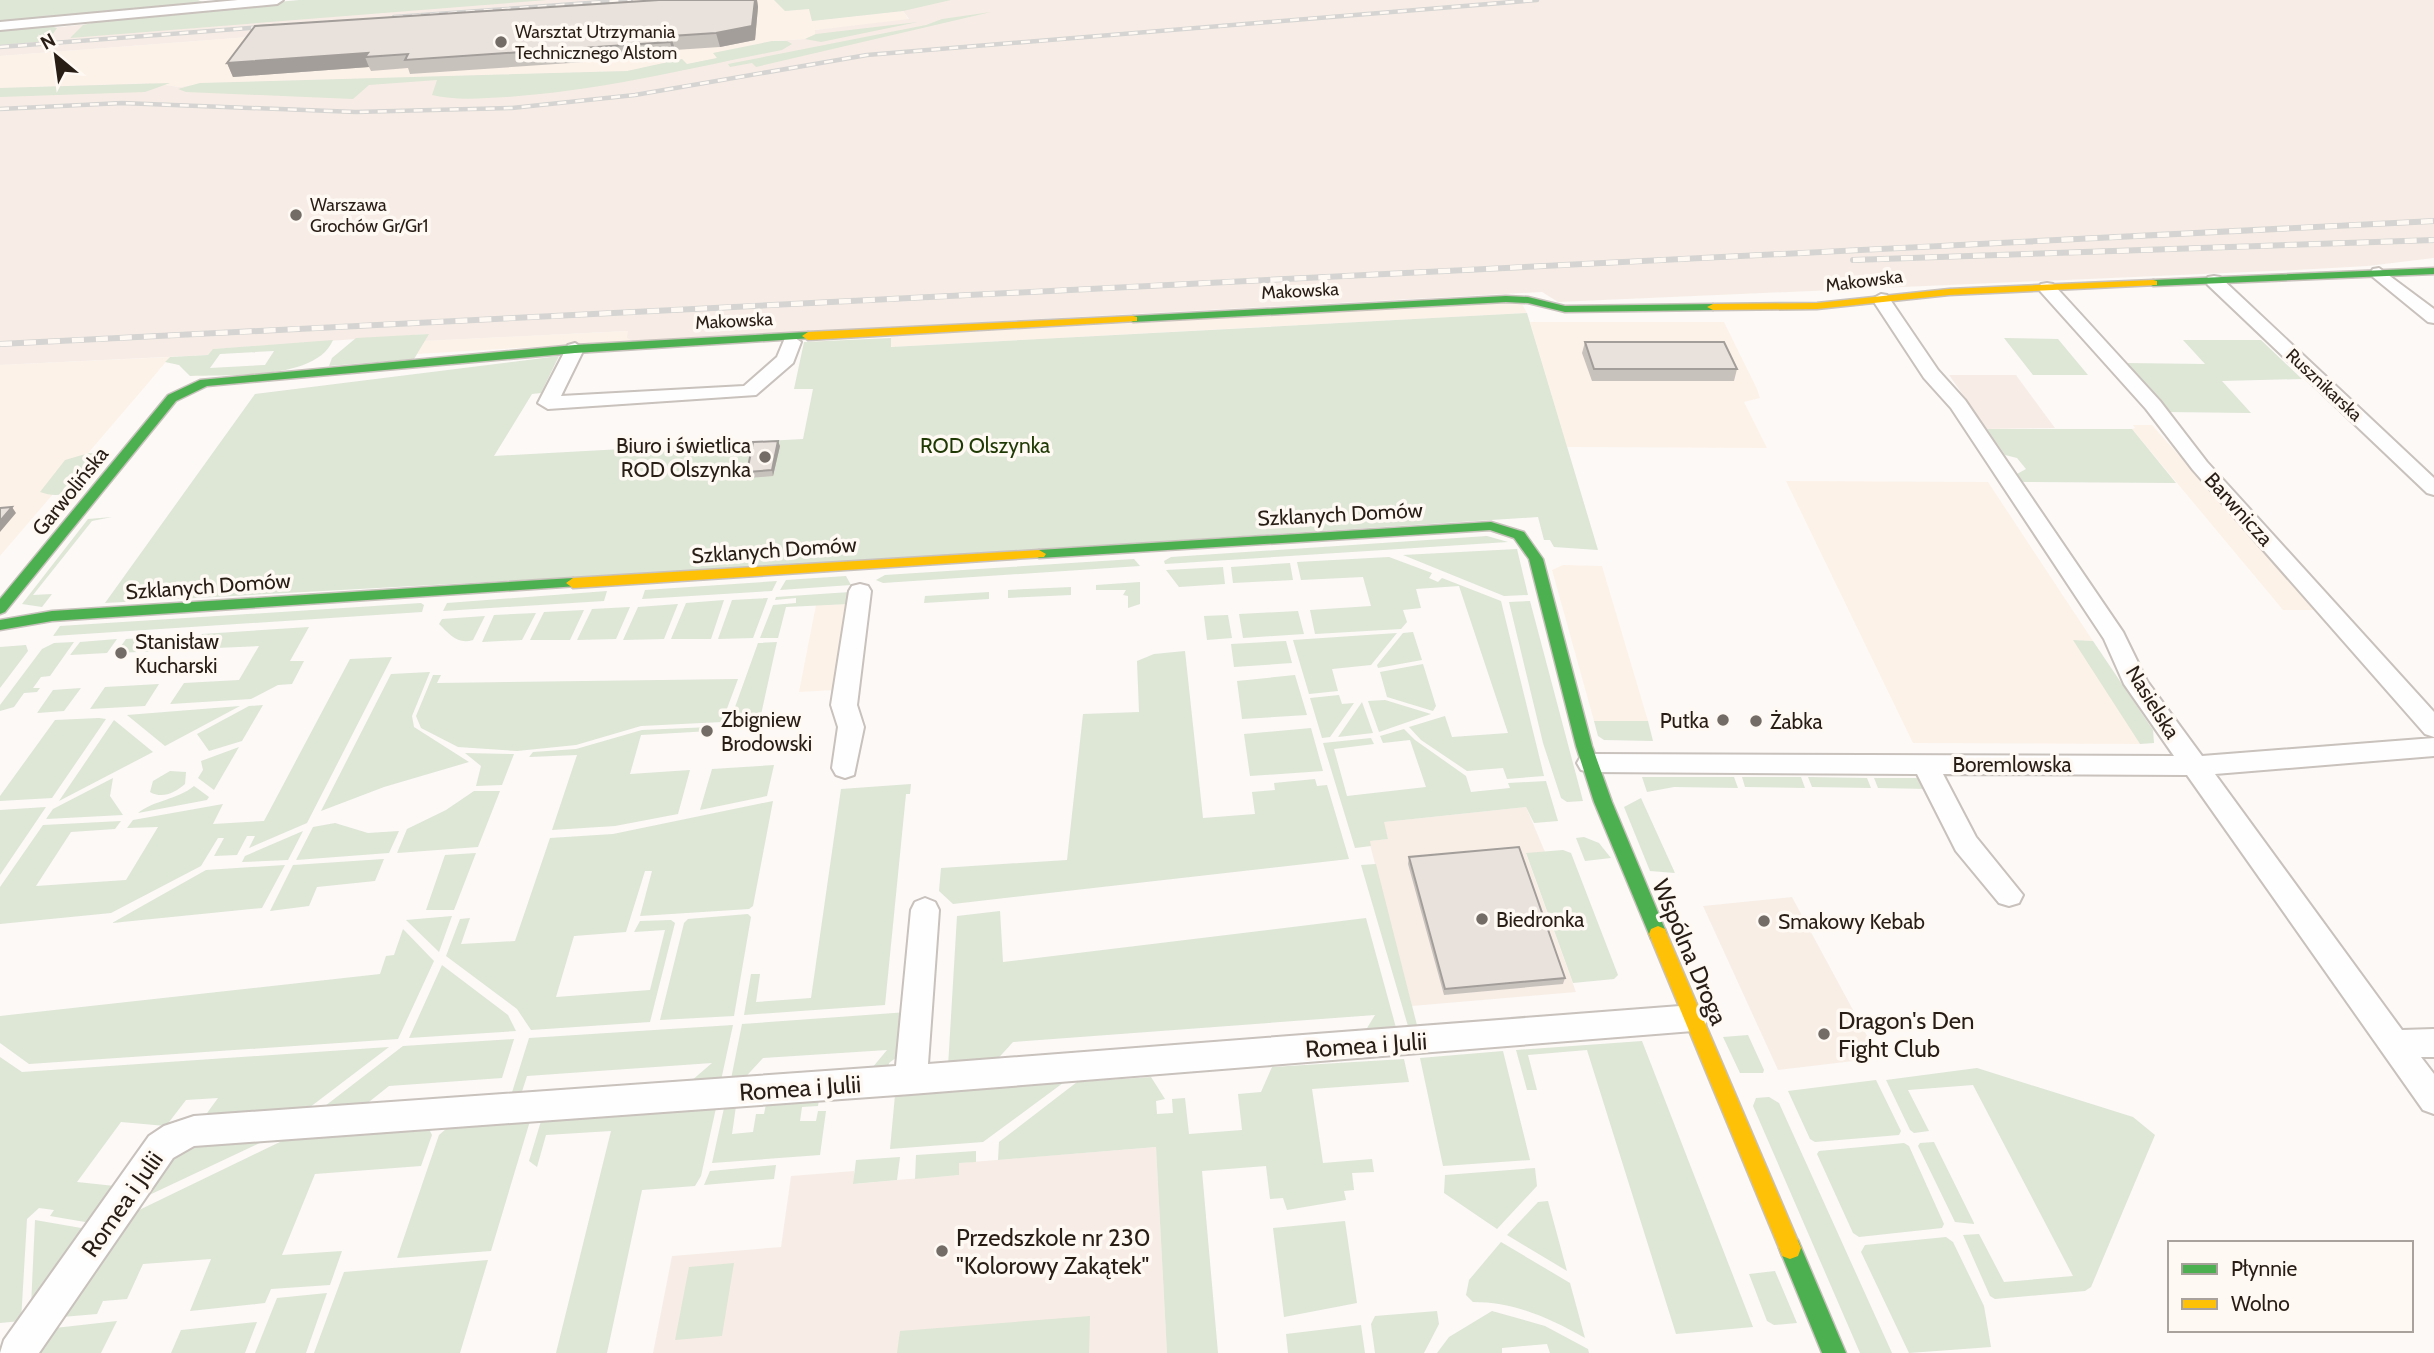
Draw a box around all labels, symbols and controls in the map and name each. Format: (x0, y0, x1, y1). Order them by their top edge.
north arrow (21, 21, 91, 91)
place label: Warsztat Utrzymania Technicznego Alstom (515, 21, 677, 64)
text: N (37, 28, 59, 55)
marker: Warsztat Utrzymania Technicznego Alstom (493, 34, 509, 50)
place label: Warszawa Grochów Gr/Gr1 (310, 194, 428, 237)
marker: Warszawa Grochów Gr/Gr1 (288, 207, 304, 223)
street label: Makowska (1824, 265, 1904, 297)
street label: Makowska (1261, 278, 1340, 304)
street label: Makowska (695, 308, 774, 334)
street label: Rusznikarska (2281, 344, 2367, 426)
place label: Biuro i świetlica ROD Olszynka (616, 433, 751, 482)
park label: ROD Olszynka (920, 433, 1050, 458)
street label: Garwolińska (27, 442, 113, 540)
marker: Biuro i świetlica ROD Olszynka (757, 449, 773, 465)
street label: Barwnicza (2200, 467, 2278, 551)
street label: Szklanych Domów (1257, 497, 1423, 531)
street label: Szklanych Domów (691, 532, 857, 568)
street label: Szklanych Domów (125, 568, 291, 604)
place label: Stanisław Kucharski (135, 629, 219, 678)
marker: Stanisław Kucharski (113, 645, 129, 661)
street label: Nasielska (2121, 661, 2185, 743)
place label: Zbigniew Brodowski (721, 707, 812, 756)
place label: Putka (1660, 708, 1709, 733)
place label: Żabka (1770, 709, 1823, 734)
marker: Putka (1715, 712, 1731, 728)
marker: Żabka (1748, 713, 1764, 729)
marker: Zbigniew Brodowski (699, 723, 715, 739)
street label: Boremlowska (1952, 752, 2072, 777)
street label: Wspólna Droga (1646, 875, 1734, 1030)
place label: Biedronka (1496, 907, 1584, 932)
place label: Smakowy Kebab (1778, 909, 1925, 934)
marker: Biedronka (1474, 911, 1490, 927)
marker: Smakowy Kebab (1756, 913, 1772, 929)
place label: Dragon's Den Fight Club (1838, 1006, 1975, 1063)
street label: Romea i Julii (1304, 1026, 1428, 1064)
marker: Dragon's Den Fight Club (1816, 1026, 1832, 1042)
street label: Romea i Julii (738, 1069, 862, 1107)
street label: Romea i Julii (75, 1146, 169, 1262)
place label: Przedszkole nr 230 "Kolorowy Zakątek" (956, 1223, 1150, 1280)
legend (2168, 1241, 2413, 1332)
marker: Przedszkole nr 230 "Kolorowy Zakątek" (934, 1243, 950, 1259)
text: Płynnie (2231, 1256, 2298, 1281)
text: Wolno (2231, 1291, 2290, 1316)

